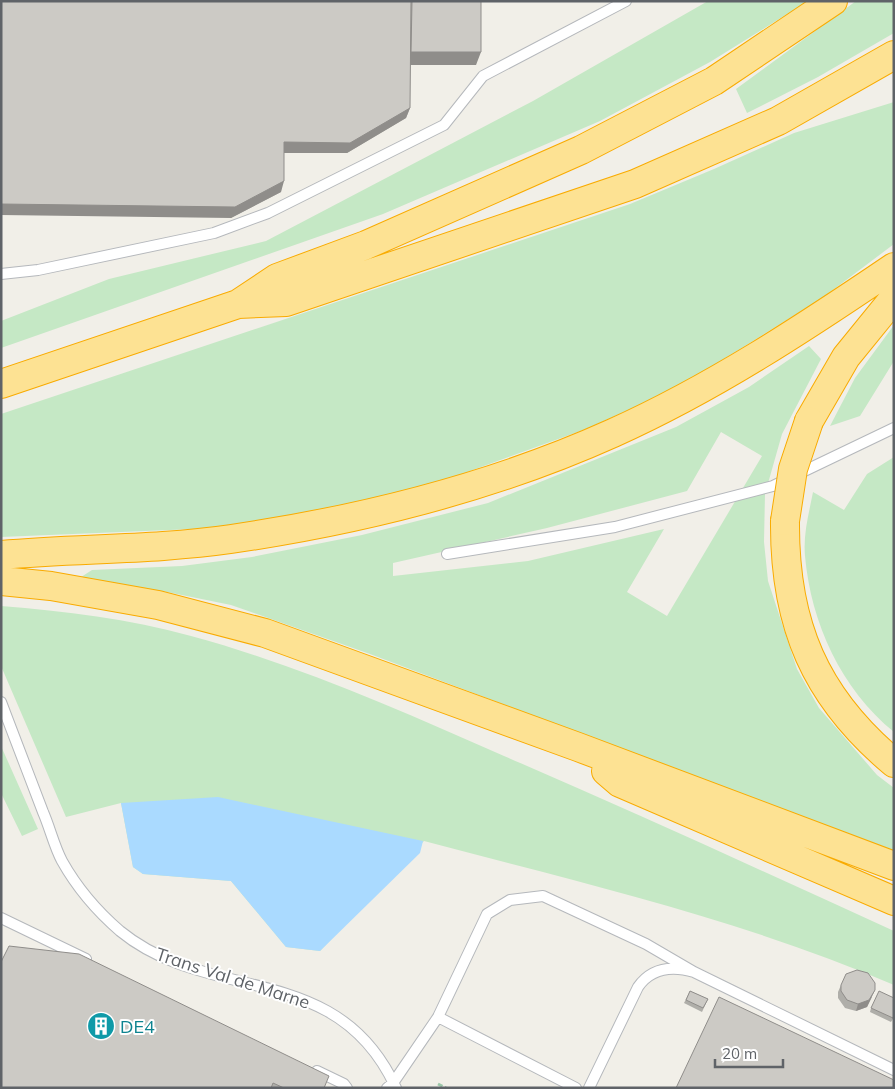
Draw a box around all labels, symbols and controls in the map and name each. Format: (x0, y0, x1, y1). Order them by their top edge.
street label: Trans Val de Marne (153, 942, 313, 1014)
building icon: DE4 (86, 1011, 116, 1041)
place label: DE4 (120, 1015, 155, 1038)
scale bar (715, 1036, 782, 1068)
text: 20 m (722, 1044, 757, 1063)

